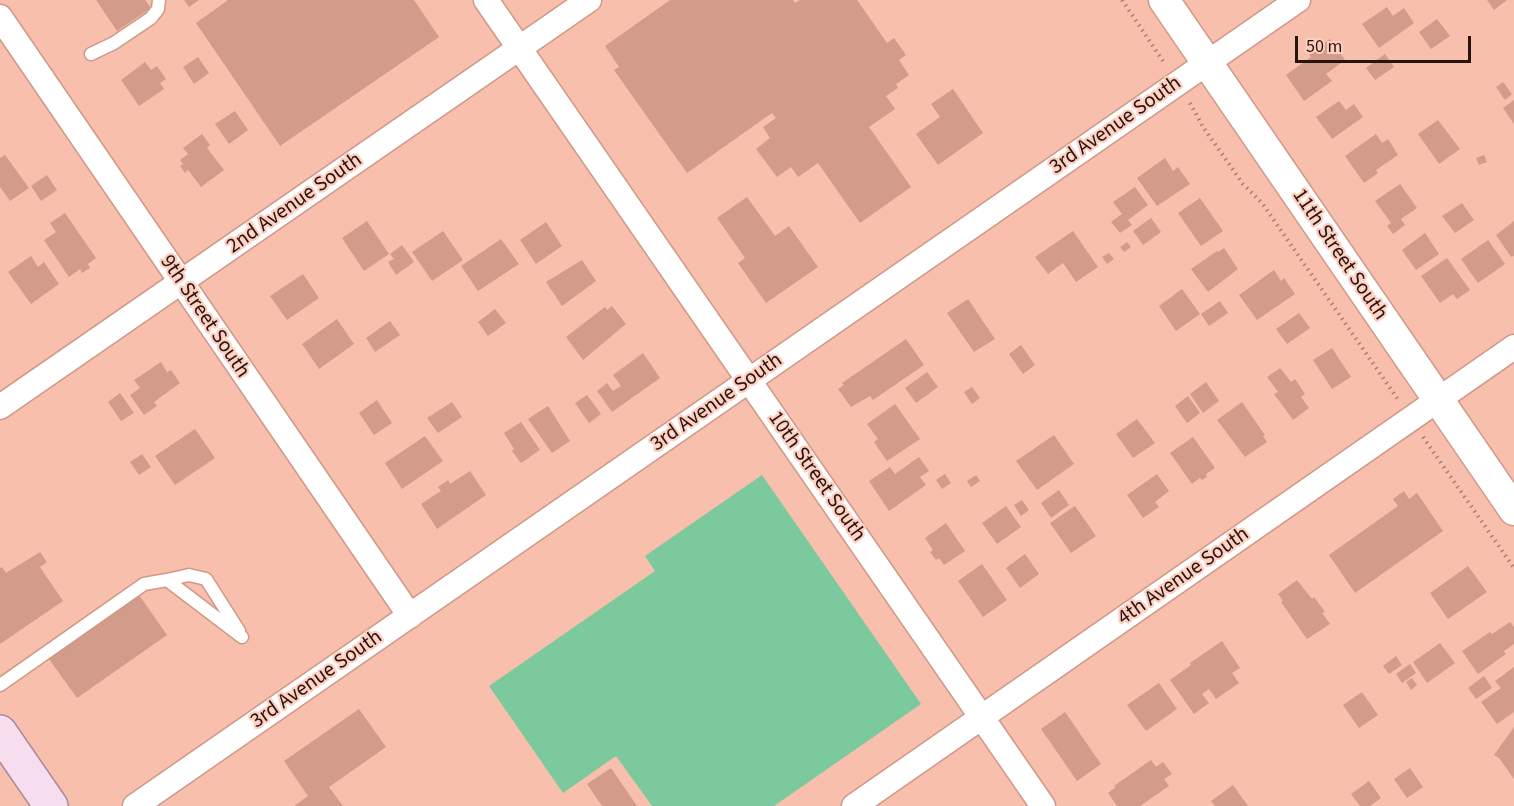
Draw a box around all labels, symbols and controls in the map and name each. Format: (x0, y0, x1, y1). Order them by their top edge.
scale bar (1298, 24, 1474, 62)
text: 50 m (1306, 34, 1342, 59)
street label: 3rd Avenue South (1045, 71, 1187, 181)
street label: 2nd Avenue South (223, 148, 367, 260)
street label: 11th Street South (1286, 185, 1392, 325)
street label: 9th Street South (154, 251, 254, 383)
street label: 3rd Avenue South (646, 348, 788, 458)
street label: 10th Street South (762, 407, 870, 547)
street label: 4th Avenue South (1113, 522, 1255, 632)
street label: 3rd Avenue South (246, 625, 388, 735)

